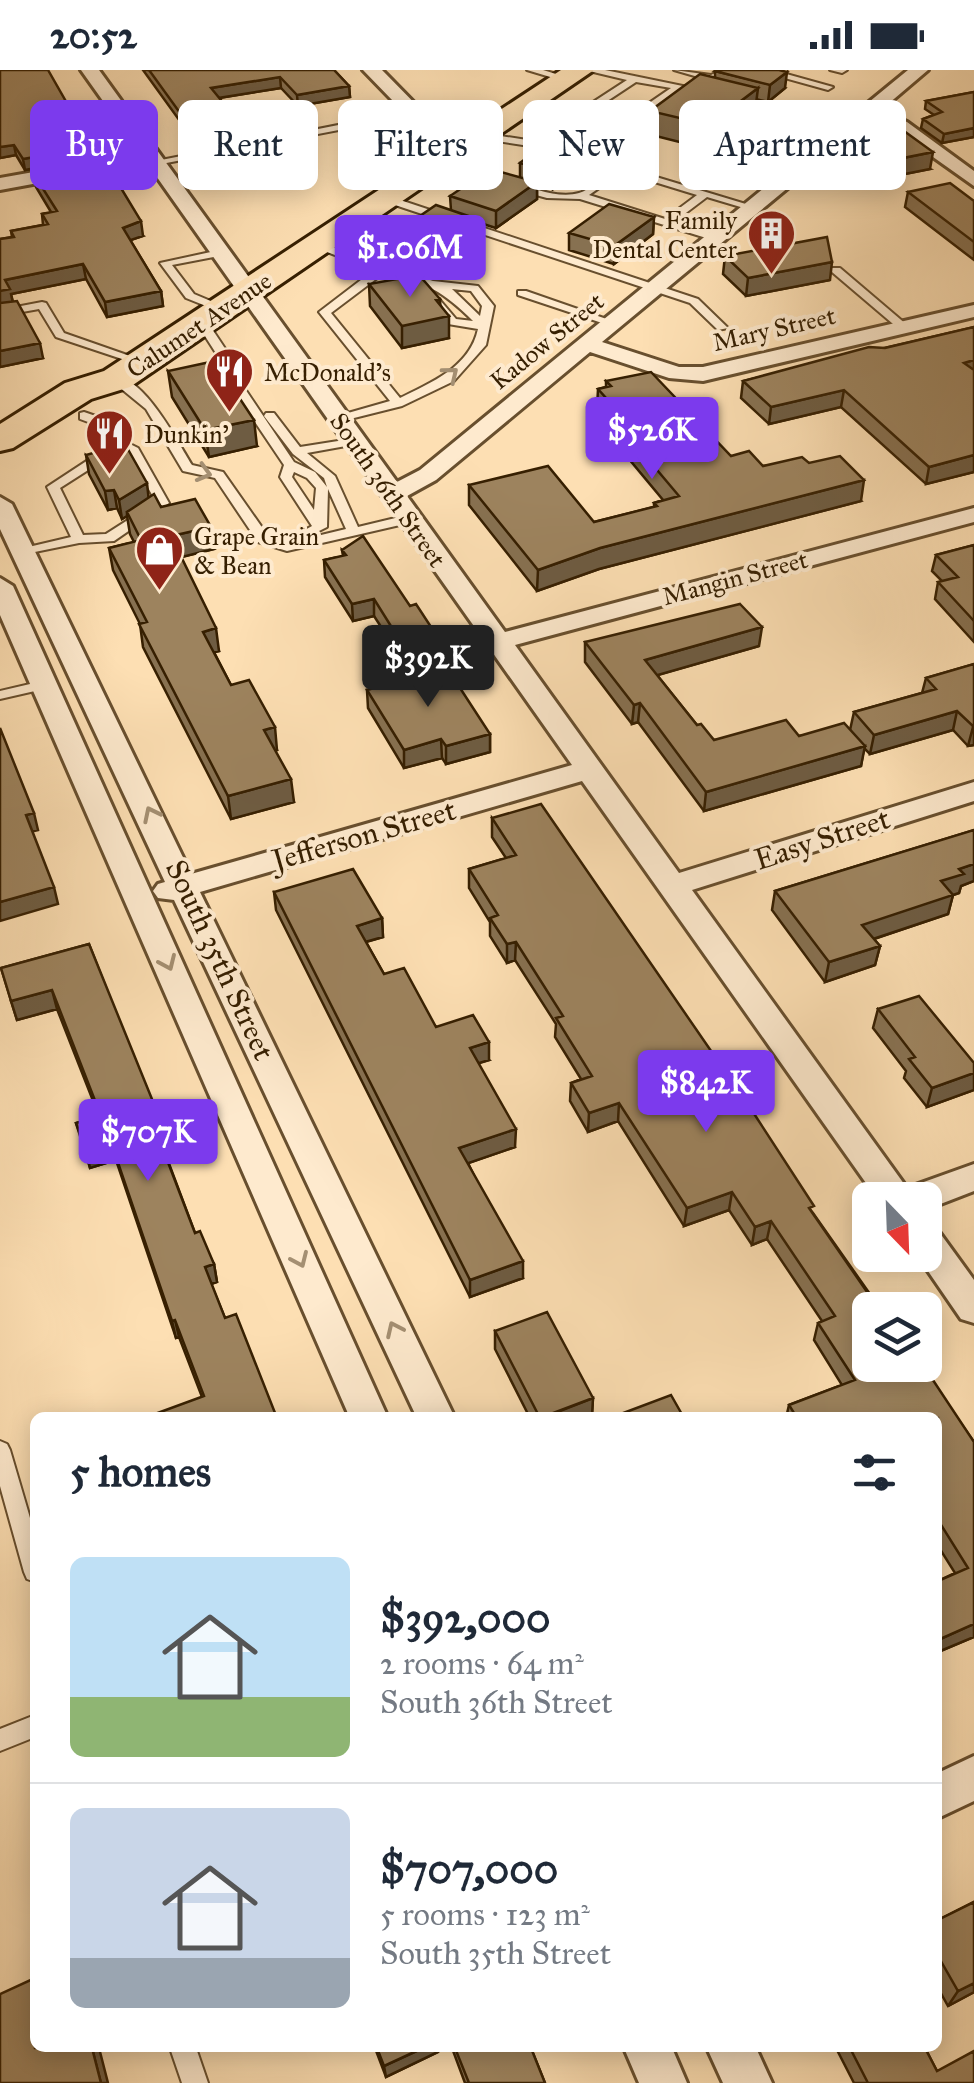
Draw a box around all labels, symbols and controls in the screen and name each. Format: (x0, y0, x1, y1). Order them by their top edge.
text: 20:52 (50, 12, 137, 58)
chip: Buy (30, 100, 158, 190)
chip: Rent (178, 100, 318, 190)
chip: Filters (338, 100, 503, 190)
chip: New (523, 100, 659, 190)
chip: Apartment (679, 100, 906, 190)
place label: Family Dental Center (592, 205, 738, 265)
building icon: Family Dental Center (746, 208, 798, 276)
pin: $1.06M (329, 215, 491, 300)
text: $1.06M (357, 228, 463, 267)
street label: Calumet Avenue (121, 265, 277, 385)
street label: Kadow Street (484, 286, 610, 396)
street label: Mary Street (710, 300, 838, 358)
restaurant icon: McDonald's (203, 346, 255, 414)
place label: McDonald's (264, 357, 391, 388)
one-way arrow (439, 368, 457, 385)
pin: $526K (582, 397, 722, 482)
street label: South 36th Street (323, 407, 453, 573)
restaurant icon: Dunkin' (83, 408, 135, 476)
text: $526K (608, 410, 696, 449)
place label: Dunkin' (144, 419, 229, 450)
one-way arrow (195, 461, 213, 482)
place label: Grape Grain & Bean (194, 521, 319, 581)
shop icon: Grape Grain & Bean (133, 524, 185, 592)
street label: Mangin Street (659, 544, 811, 612)
pin: $392K (358, 625, 498, 710)
text: $392K (384, 638, 472, 677)
street label: Jefferson Street (265, 792, 460, 879)
street label: Easy Street (750, 800, 895, 878)
one-way arrow (143, 806, 163, 824)
street label: South 35th Street (158, 854, 282, 1066)
one-way arrow (156, 953, 176, 971)
pin: $842K (636, 1050, 776, 1135)
text: $842K (660, 1063, 752, 1102)
pin: $707K (78, 1099, 218, 1184)
text: $707K (101, 1112, 195, 1151)
north arrow (852, 1182, 942, 1272)
map controls (852, 1182, 942, 1382)
one-way arrow (288, 1250, 308, 1268)
button: layers (852, 1292, 942, 1382)
one-way arrow (387, 1321, 407, 1339)
icon: filters (847, 1445, 902, 1500)
text: 5 homes (70, 1446, 211, 1498)
text: $392,000 (380, 1592, 550, 1644)
icon: home (150, 1597, 270, 1717)
text: 2 rooms · 64 m² (380, 1644, 584, 1683)
text: South 36th Street (380, 1683, 613, 1722)
text: $707,000 (380, 1843, 558, 1895)
icon: home (150, 1848, 270, 1968)
text: 5 rooms · 123 m² (380, 1895, 590, 1934)
text: South 35th Street (380, 1934, 611, 1973)

